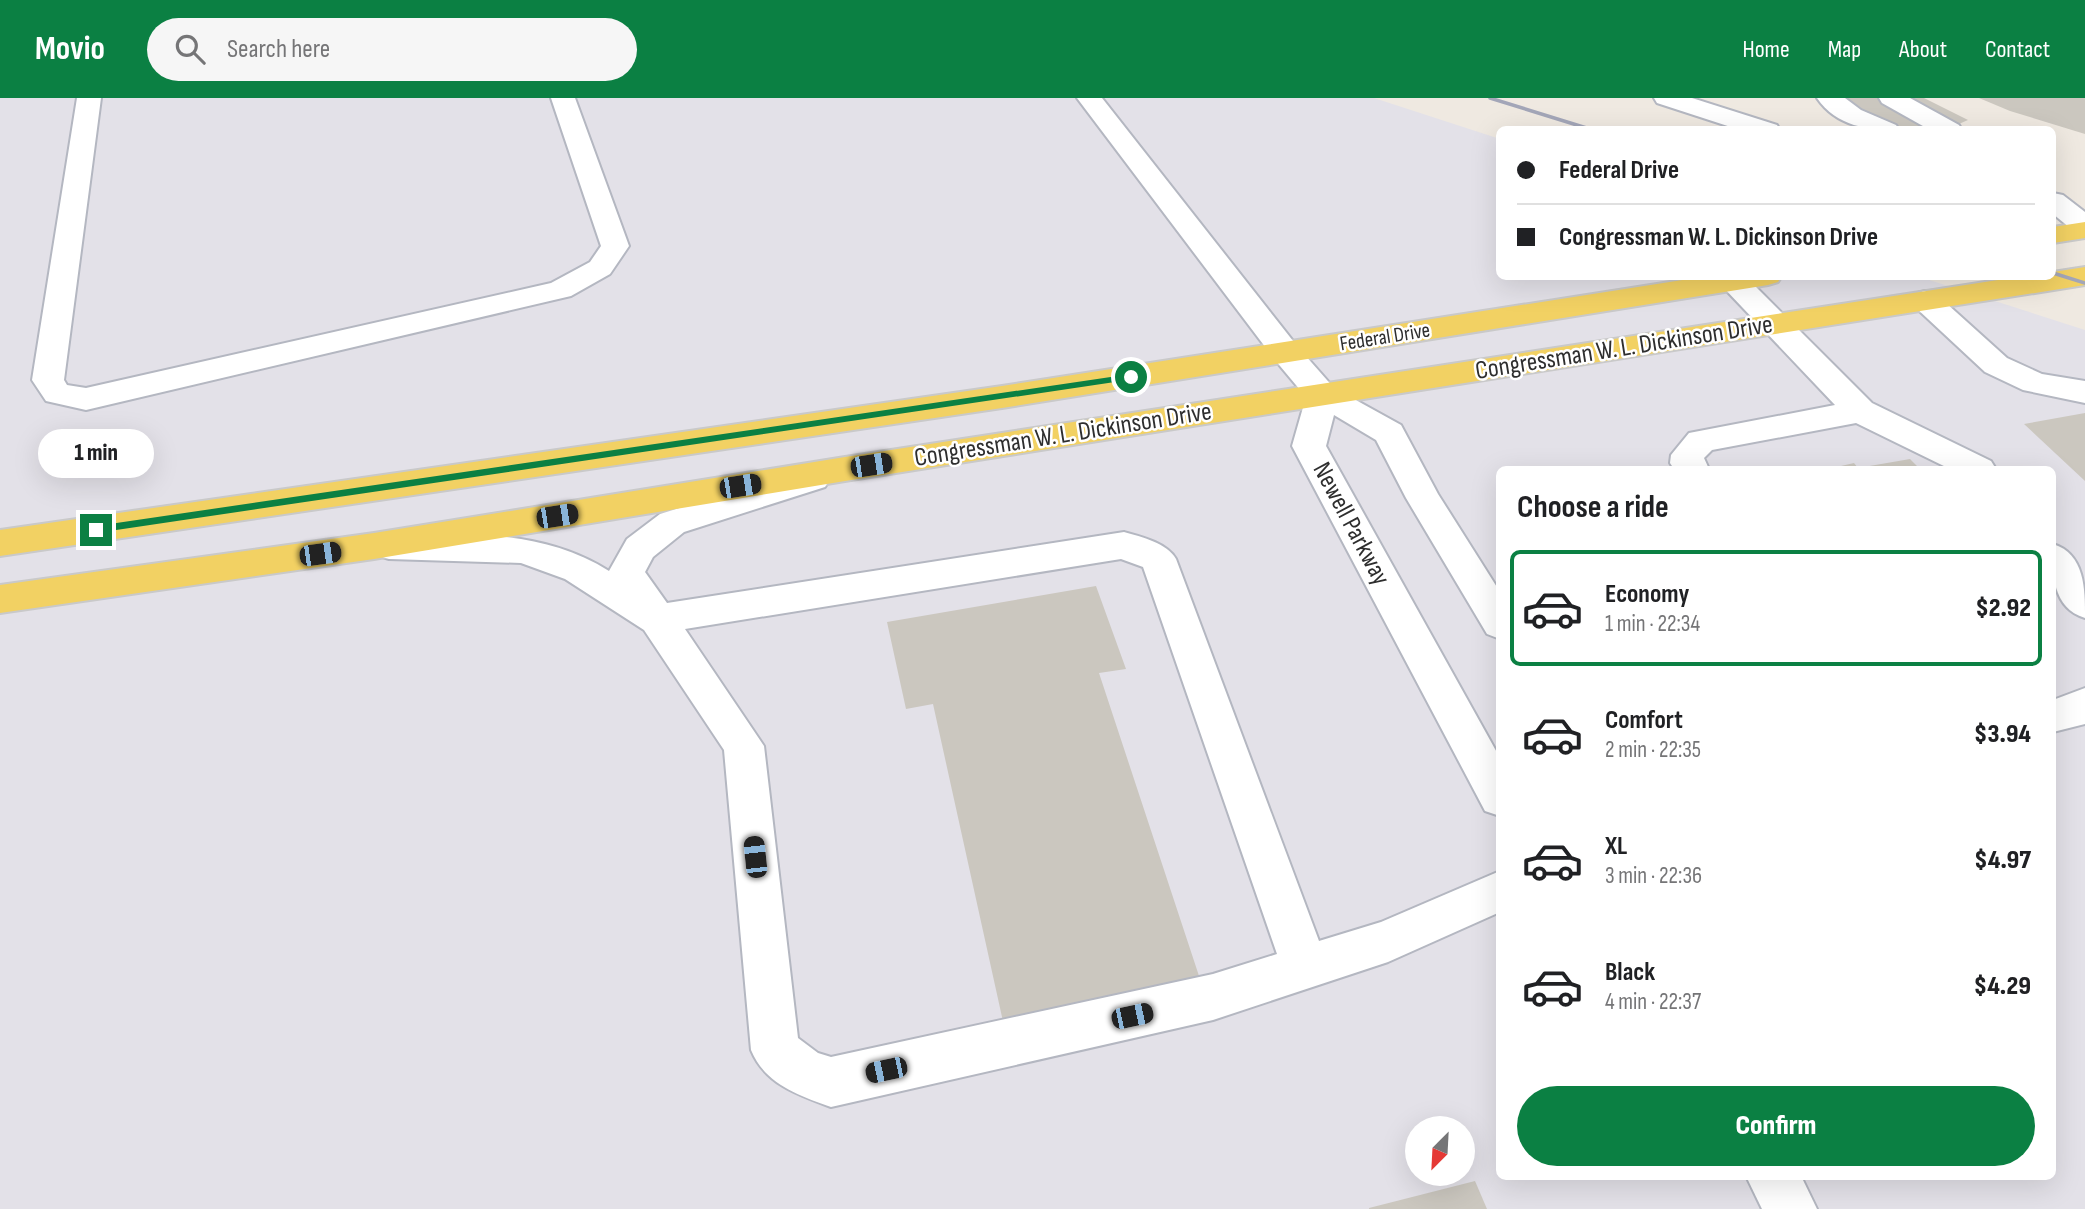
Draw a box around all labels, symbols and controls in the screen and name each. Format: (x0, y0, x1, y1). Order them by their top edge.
search box (147, 18, 637, 81)
text: Movio (35, 29, 105, 69)
icon: search (171, 30, 209, 68)
text: Search here (227, 34, 330, 65)
text: Home (1742, 35, 1790, 64)
text: Map (1828, 35, 1861, 64)
text: About (1899, 35, 1947, 64)
text: Contact (1985, 35, 2050, 64)
text: Federal Drive (1559, 155, 1679, 186)
text: Congressman W. L. Dickinson Drive (1559, 222, 1878, 253)
street label: Congressman W. L. Dickinson Drive (1473, 309, 1775, 387)
street label: Federal Drive (1338, 318, 1432, 356)
route start (1115, 361, 1147, 393)
street label: Congressman W. L. Dickinson Drive (912, 396, 1214, 474)
callout: 1 min (38, 428, 154, 478)
text: 1 min (74, 439, 118, 467)
car (849, 451, 894, 479)
street label: Newell Parkway (1306, 457, 1396, 591)
car (718, 472, 763, 500)
text: Choose a ride (1517, 488, 1669, 527)
car (535, 502, 580, 530)
route end (80, 514, 112, 546)
car (298, 541, 343, 567)
icon: car (1521, 577, 1584, 640)
text: Economy (1605, 579, 1689, 610)
text: $2.92 (1975, 593, 2031, 624)
text: 1 min · 22:34 (1605, 610, 1700, 638)
icon: car (1521, 703, 1584, 766)
text: Comfort (1605, 705, 1683, 736)
text: $3.94 (1974, 719, 2031, 750)
text: 2 min · 22:35 (1605, 736, 1701, 764)
icon: car (1521, 829, 1584, 892)
text: XL (1605, 831, 1627, 862)
car (743, 835, 768, 879)
text: $4.97 (1974, 845, 2031, 876)
text: 3 min · 22:36 (1605, 862, 1702, 890)
icon: car (1521, 955, 1584, 1018)
text: Black (1605, 957, 1655, 988)
text: $4.29 (1974, 971, 2031, 1002)
text: 4 min · 22:37 (1605, 988, 1701, 1016)
car (1110, 1001, 1155, 1031)
car (864, 1055, 909, 1085)
button: Confirm (1517, 1086, 2035, 1166)
north arrow (1405, 1116, 1475, 1186)
map controls (1405, 1116, 1475, 1186)

